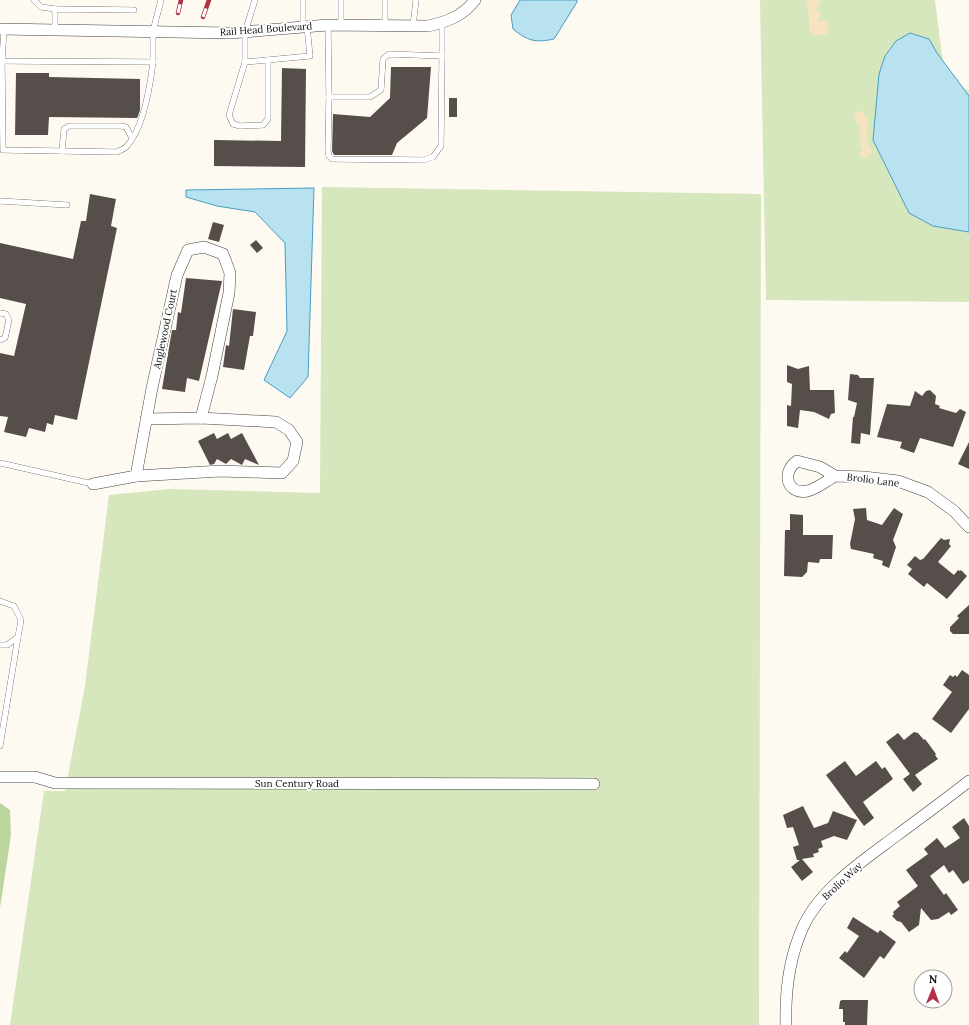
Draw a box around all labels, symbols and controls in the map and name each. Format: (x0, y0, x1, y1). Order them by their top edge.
street label: Rail Head Boulevard (219, 19, 313, 39)
street label: Anglewood Court (150, 288, 180, 371)
street label: Brolio Lane (846, 470, 901, 490)
street label: Sun Century Road (255, 777, 339, 790)
street label: Brolio Way (819, 859, 865, 903)
north arrow (913, 969, 953, 1009)
text: N (929, 972, 938, 986)

